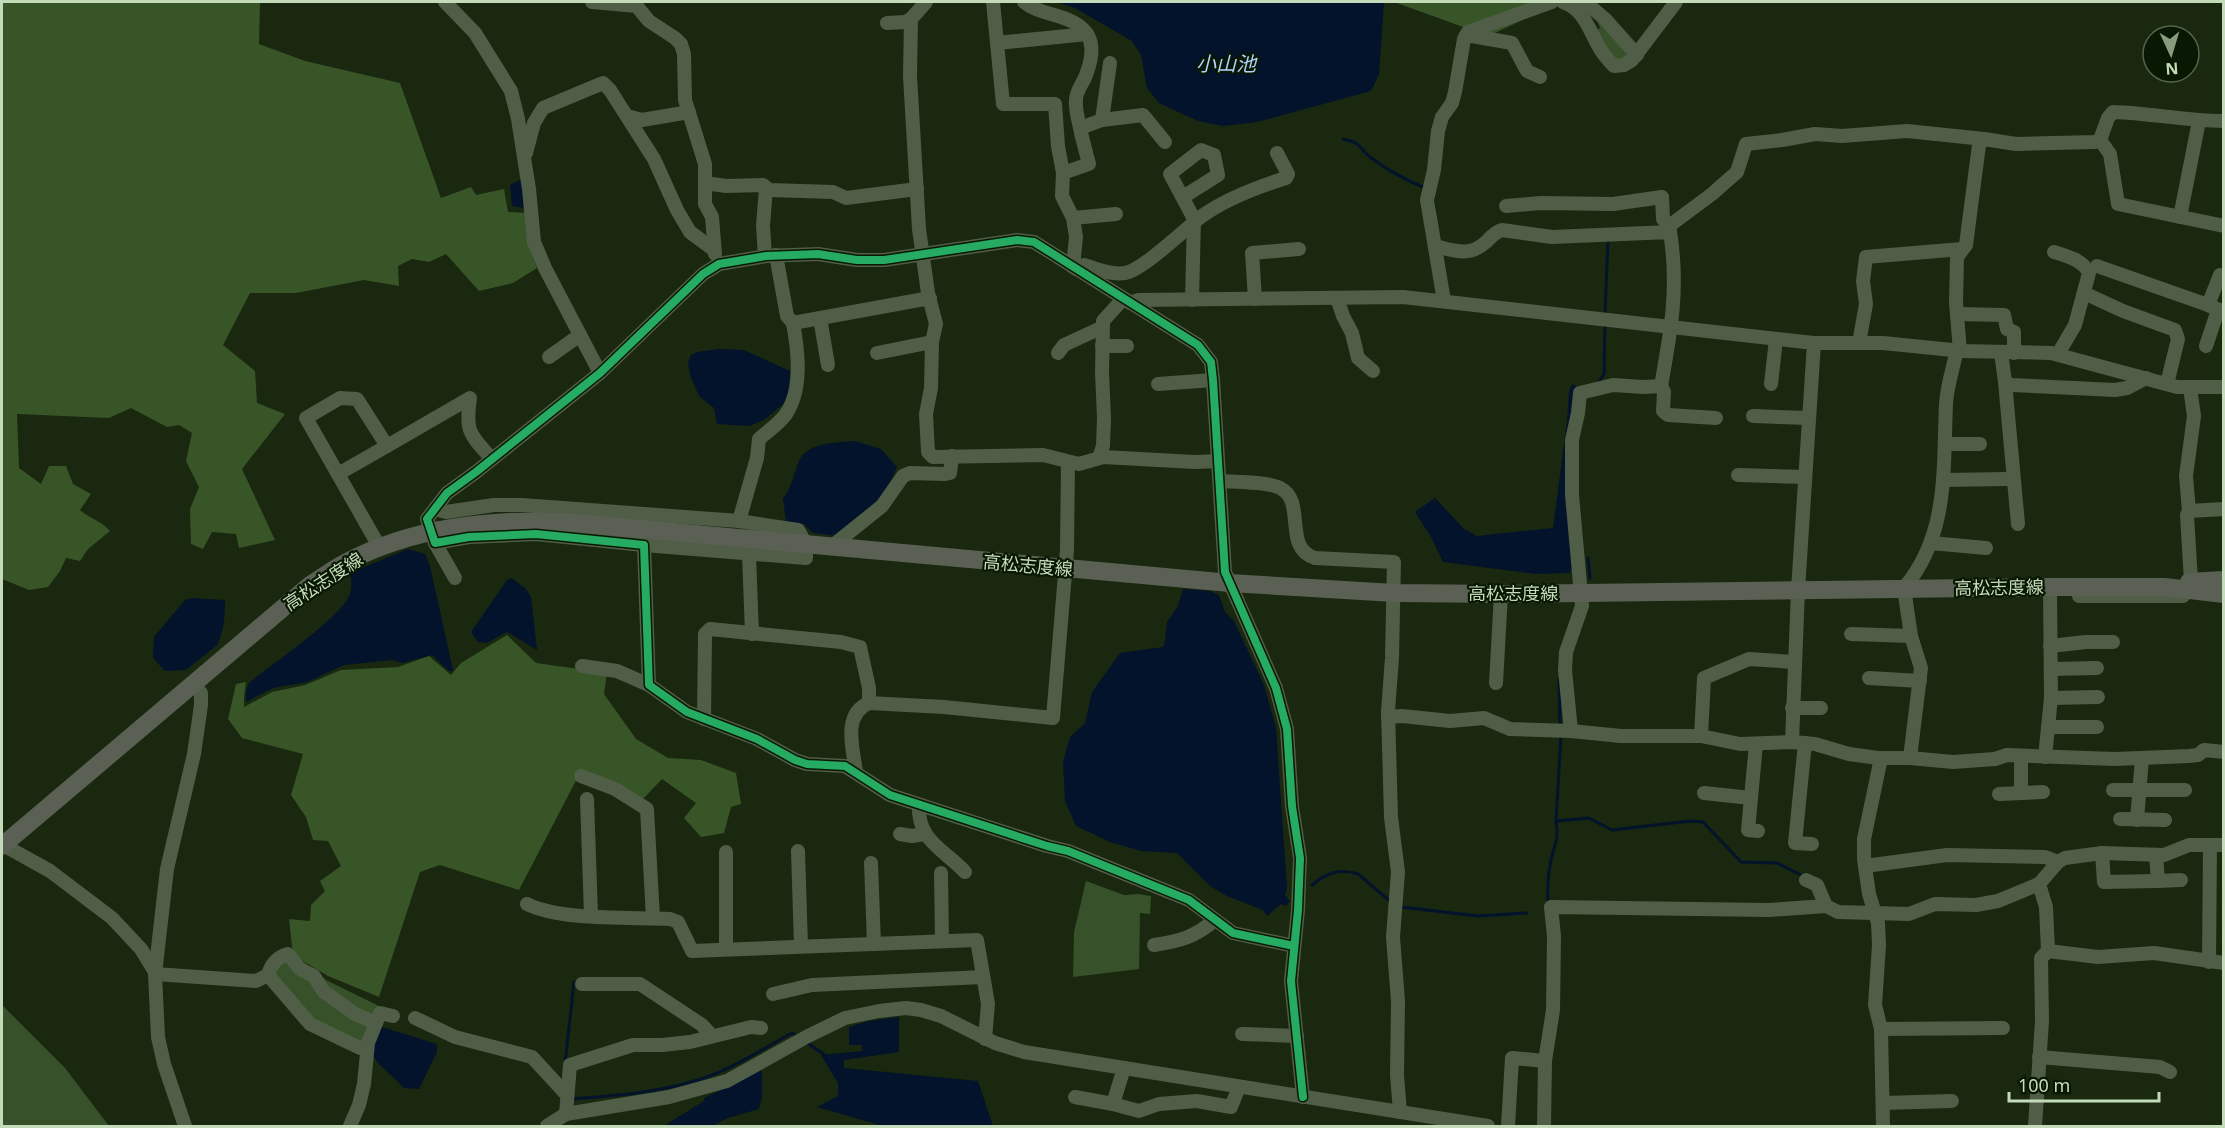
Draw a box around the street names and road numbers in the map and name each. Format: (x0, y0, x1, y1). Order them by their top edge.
street label: 高松志度線 (279, 546, 367, 616)
street label: 高松志度線 (982, 549, 1074, 581)
street label: 高松志度線 (1954, 574, 2044, 600)
street label: 高松志度線 (1468, 581, 1558, 605)

